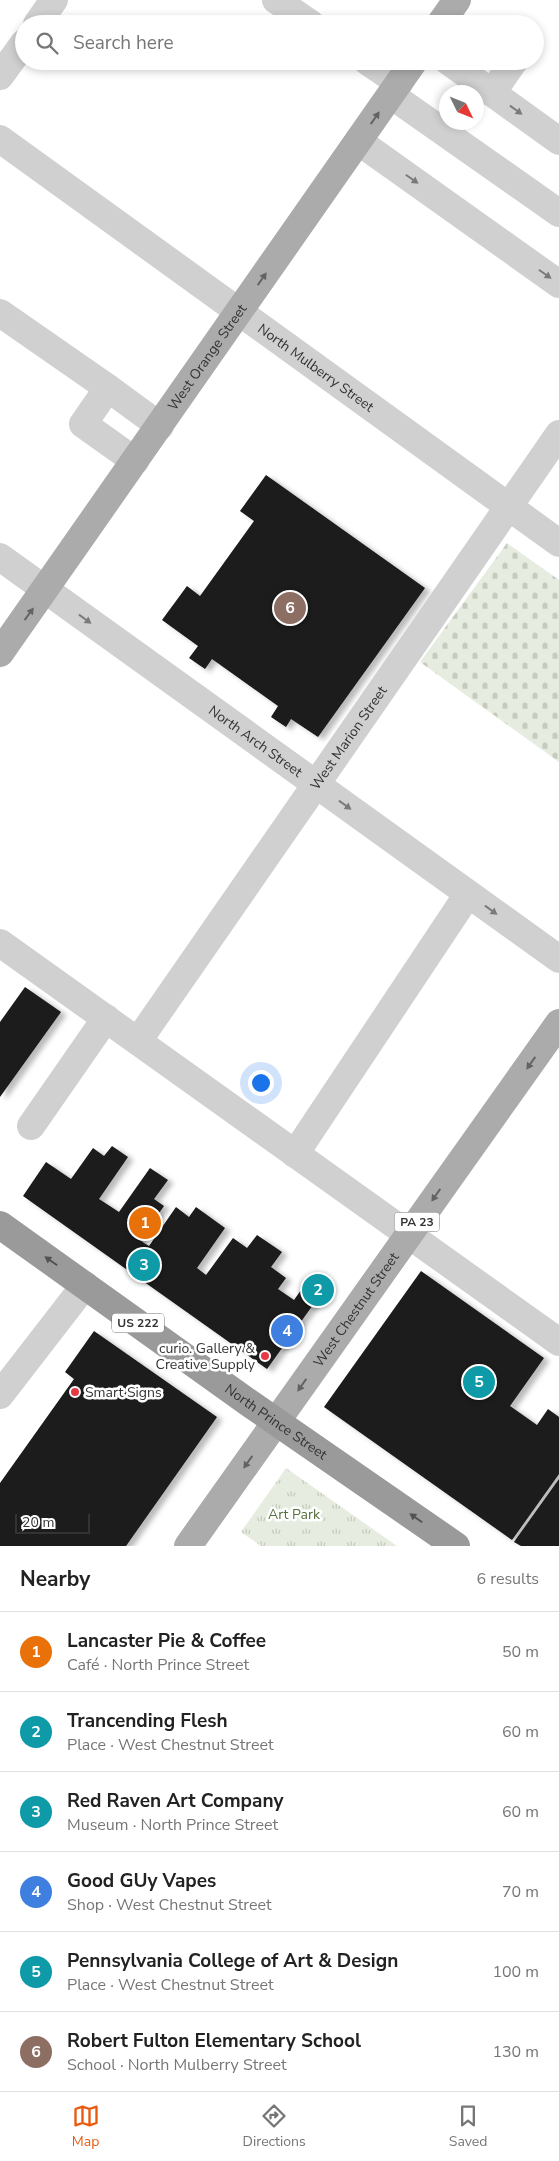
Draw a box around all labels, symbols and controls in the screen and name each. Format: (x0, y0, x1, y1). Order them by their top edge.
search box (15, 15, 544, 70)
icon: search (33, 29, 61, 57)
text: Search here (73, 30, 174, 56)
north arrow (439, 85, 484, 130)
one-way arrow (509, 105, 523, 115)
one-way arrow (370, 111, 380, 124)
one-way arrow (405, 174, 419, 184)
one-way arrow (538, 269, 551, 279)
one-way arrow (257, 273, 267, 286)
street label: West Orange Street (163, 300, 251, 414)
street label: North Mulberry Street (254, 319, 378, 416)
pin: 6 (274, 589, 306, 627)
one-way arrow (23, 608, 34, 621)
one-way arrow (78, 613, 91, 624)
street label: West Marion Street (306, 682, 391, 794)
street label: North Arch Street (205, 701, 306, 782)
one-way arrow (338, 800, 352, 810)
one-way arrow (484, 905, 497, 916)
one-way arrow (526, 1056, 536, 1070)
your location (248, 1070, 274, 1096)
one-way arrow (431, 1188, 442, 1201)
pin: 1 (129, 1204, 161, 1242)
road number: PA 23 (394, 1212, 440, 1232)
pin: 3 (128, 1246, 160, 1284)
street label: West Chestnut Street (309, 1249, 403, 1371)
one-way arrow (44, 1256, 58, 1266)
pin: 2 (302, 1271, 334, 1309)
pin: 4 (271, 1312, 303, 1350)
road number: US 222 (112, 1314, 164, 1332)
place label: curio. Gallery & Creative Supply (156, 1339, 256, 1374)
marker: curio. Gallery & Creative Supply (259, 1350, 271, 1362)
pin: 5 (463, 1363, 495, 1401)
one-way arrow (297, 1378, 307, 1391)
street label: North Prince Street (221, 1380, 331, 1464)
place label: Smart Signs (85, 1383, 162, 1402)
marker: Smart Signs (69, 1386, 81, 1398)
one-way arrow (243, 1455, 253, 1468)
park label: Art Park (268, 1505, 321, 1524)
scale bar (15, 1511, 90, 1534)
text: 20 m (22, 1513, 54, 1532)
one-way arrow (409, 1513, 423, 1523)
text: Nearby (20, 1565, 90, 1593)
text: 6 results (477, 1568, 539, 1590)
text: Lancaster Pie & Coffee (67, 1628, 266, 1654)
text: 1 (31, 1641, 41, 1663)
text: 50 m (502, 1641, 539, 1663)
text: Café · North Prince Street (67, 1654, 249, 1676)
text: Trancending Flesh (67, 1708, 228, 1734)
text: 2 (31, 1721, 41, 1743)
text: 60 m (502, 1721, 539, 1743)
text: Place · West Chestnut Street (67, 1734, 274, 1756)
text: Red Raven Art Company (67, 1788, 283, 1814)
text: 3 (31, 1801, 41, 1823)
text: 60 m (502, 1801, 539, 1823)
text: Museum · North Prince Street (67, 1814, 278, 1836)
text: Good GUy Vapes (67, 1868, 216, 1894)
text: 4 (31, 1881, 41, 1903)
text: 70 m (502, 1881, 539, 1903)
text: Shop · West Chestnut Street (67, 1894, 272, 1916)
text: Pennsylvania College of Art & Design (67, 1948, 398, 1974)
text: 5 (31, 1961, 41, 1983)
text: 100 m (492, 1961, 539, 1983)
text: Place · West Chestnut Street (67, 1974, 274, 1996)
text: Robert Fulton Elementary School (67, 2028, 361, 2054)
text: 6 (31, 2041, 41, 2063)
text: 130 m (492, 2041, 539, 2063)
text: School · North Mulberry Street (67, 2054, 287, 2076)
tab: Map (72, 2102, 100, 2151)
tab: Directions (243, 2102, 306, 2151)
tab: Saved (449, 2102, 487, 2151)

